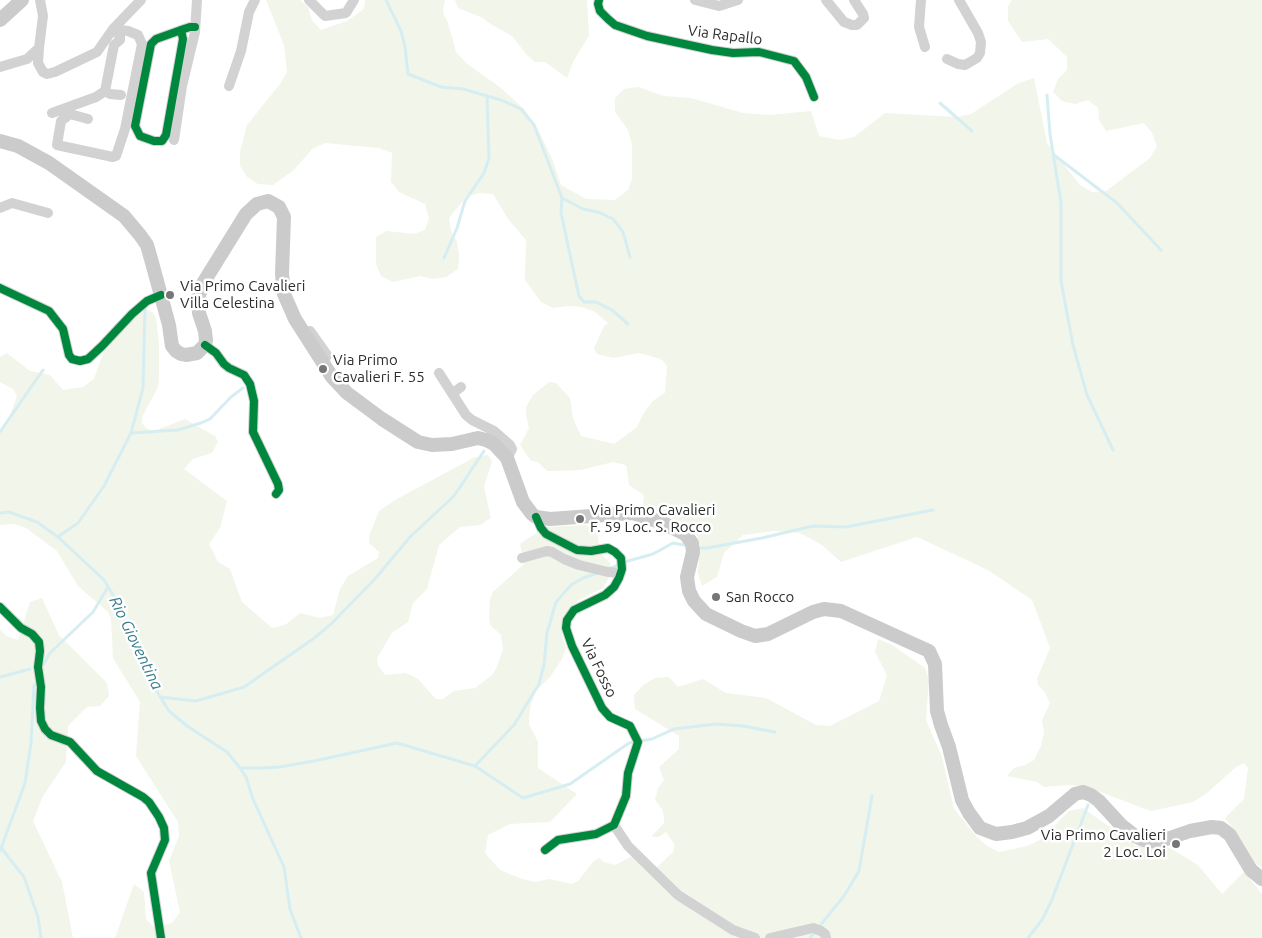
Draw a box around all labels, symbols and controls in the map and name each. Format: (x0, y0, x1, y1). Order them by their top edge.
street label: Via Rapallo (687, 22, 763, 48)
place label: Via Primo Cavalieri Villa Celestina (180, 277, 305, 312)
marker: Via Primo Cavalieri Villa Celestina (164, 289, 176, 301)
place label: Via Primo Cavalieri F. 55 (333, 351, 425, 386)
marker: Via Primo Cavalieri F. 55 (317, 363, 329, 375)
place label: Via Primo Cavalieri F. 59 Loc. S. Rocco (590, 501, 715, 536)
marker: Via Primo Cavalieri F. 59 Loc. S. Rocco (574, 513, 586, 525)
place label: San Rocco (726, 588, 794, 606)
marker: San Rocco (710, 591, 722, 603)
water label: Rio Gioventina (105, 593, 167, 693)
street label: Via Fosso (577, 636, 621, 700)
place label: Via Primo Cavalieri 2 Loc. Loi (1041, 826, 1166, 861)
marker: Via Primo Cavalieri 2 Loc. Loi (1170, 838, 1182, 850)

